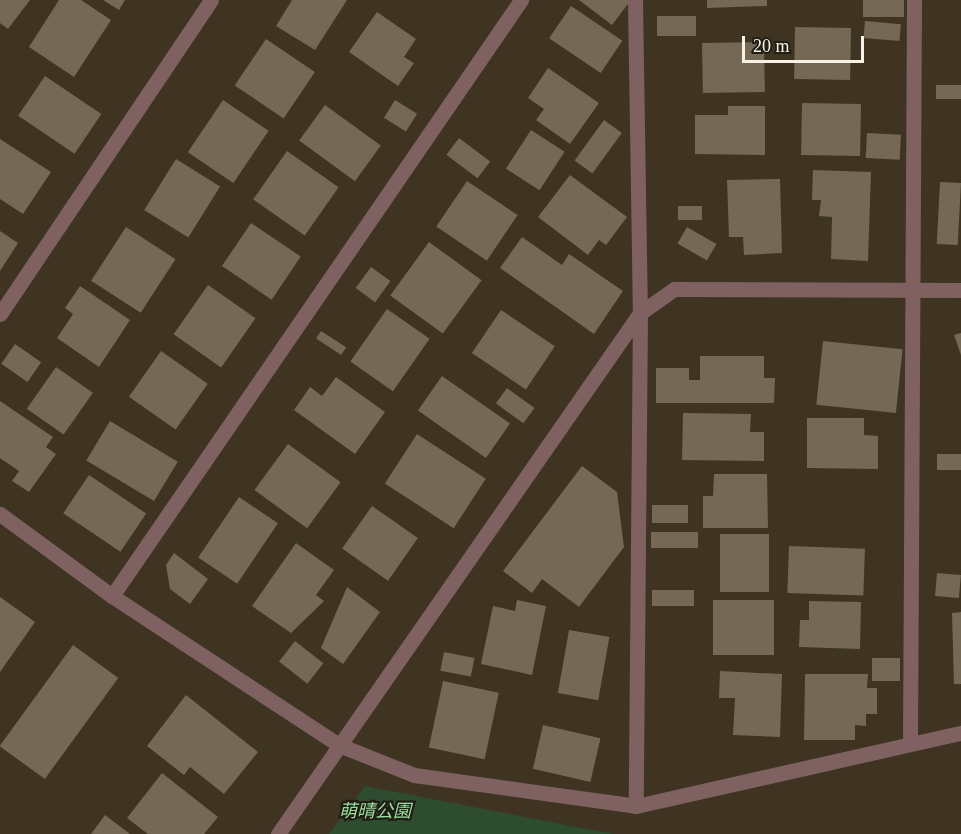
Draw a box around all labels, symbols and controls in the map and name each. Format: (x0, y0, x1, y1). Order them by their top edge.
scale bar (745, 24, 866, 62)
text: 20 m (753, 36, 790, 56)
park label: 萌晴公園 (339, 800, 411, 822)

